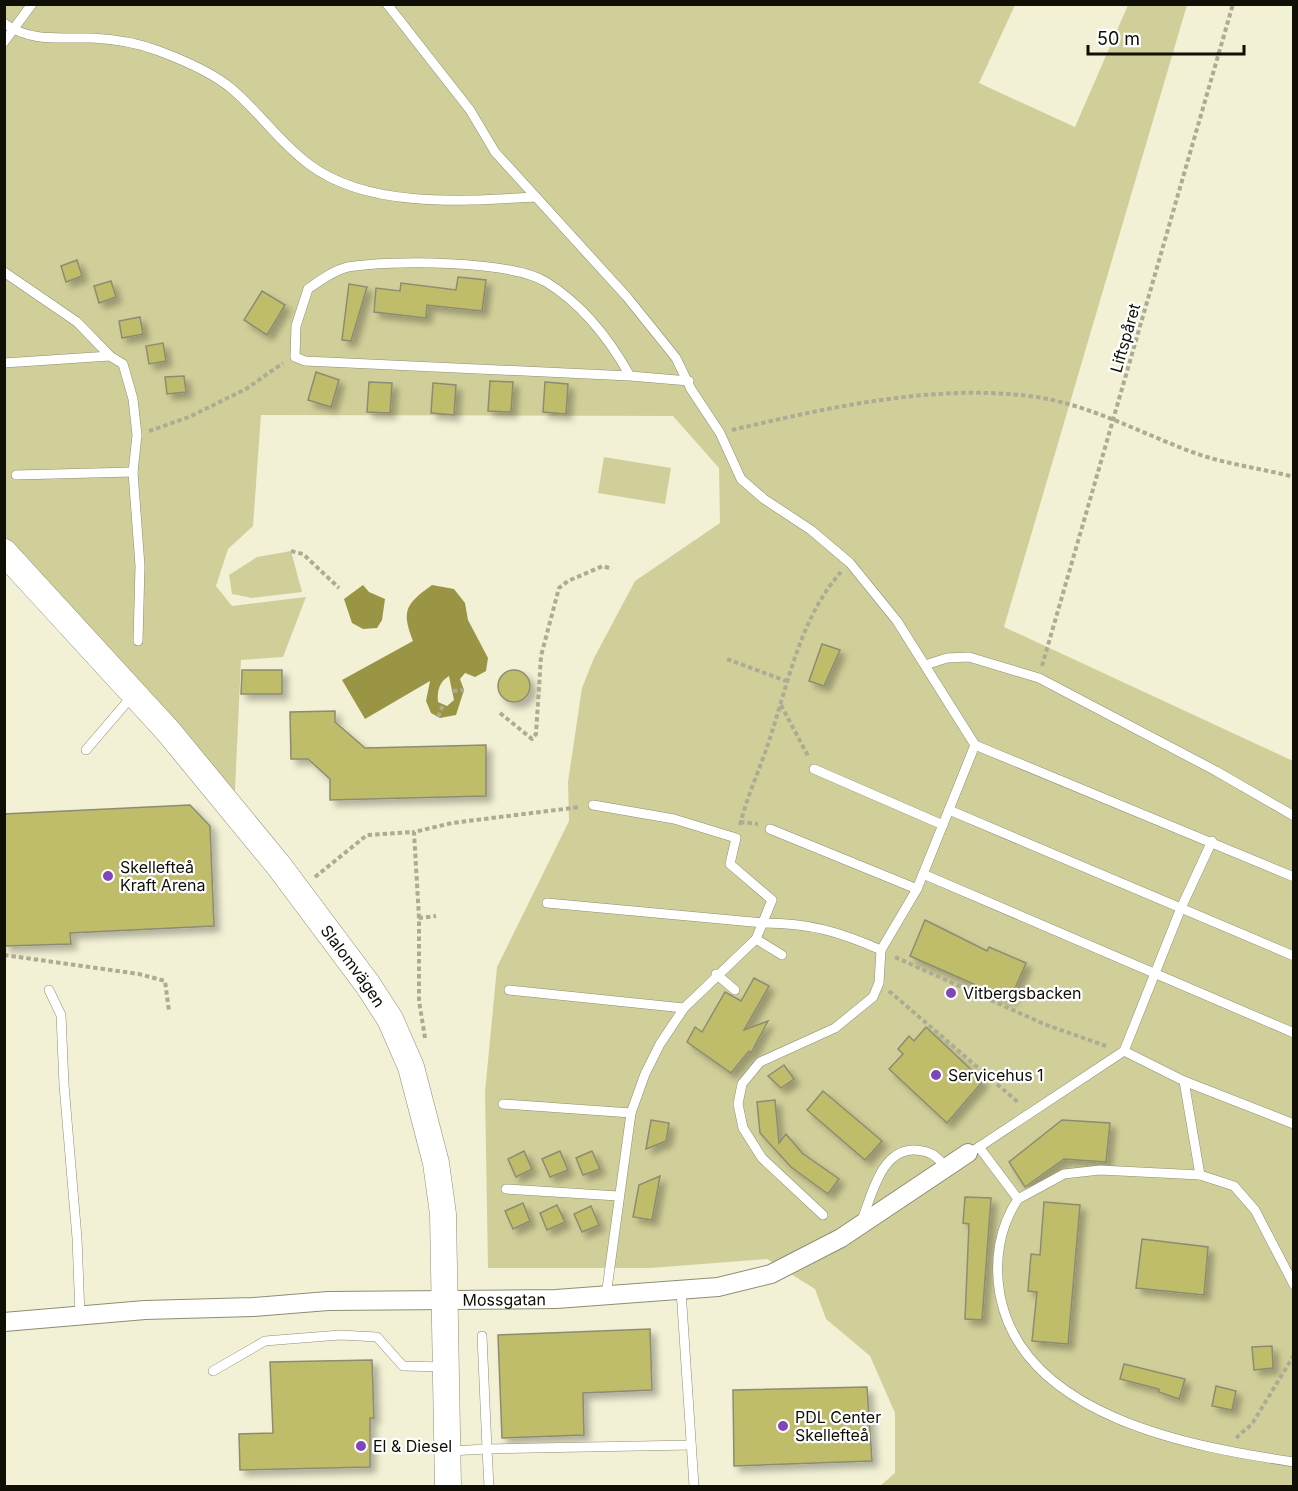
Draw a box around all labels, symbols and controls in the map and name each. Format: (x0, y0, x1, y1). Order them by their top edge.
scale bar (1088, 18, 1244, 56)
text: 50 m (1097, 28, 1140, 49)
street label: Liftspåret (1106, 301, 1144, 375)
place label: Skellefteå Kraft Arena (120, 857, 205, 895)
marker: Skellefteå Kraft Arena (101, 869, 115, 883)
street label: Slalomvägen (317, 921, 390, 1011)
place label: Vitbergsbacken (963, 983, 1082, 1003)
marker: Vitbergsbacken (944, 986, 958, 1000)
place label: Servicehus 1 (948, 1065, 1044, 1085)
marker: Servicehus 1 (929, 1068, 943, 1082)
street label: Mossgatan (462, 1289, 546, 1310)
place label: PDL Center Skellefteå (795, 1407, 881, 1445)
marker: PDL Center Skellefteå (776, 1419, 790, 1433)
place label: El & Diesel (373, 1436, 452, 1456)
marker: El & Diesel (354, 1439, 368, 1453)

